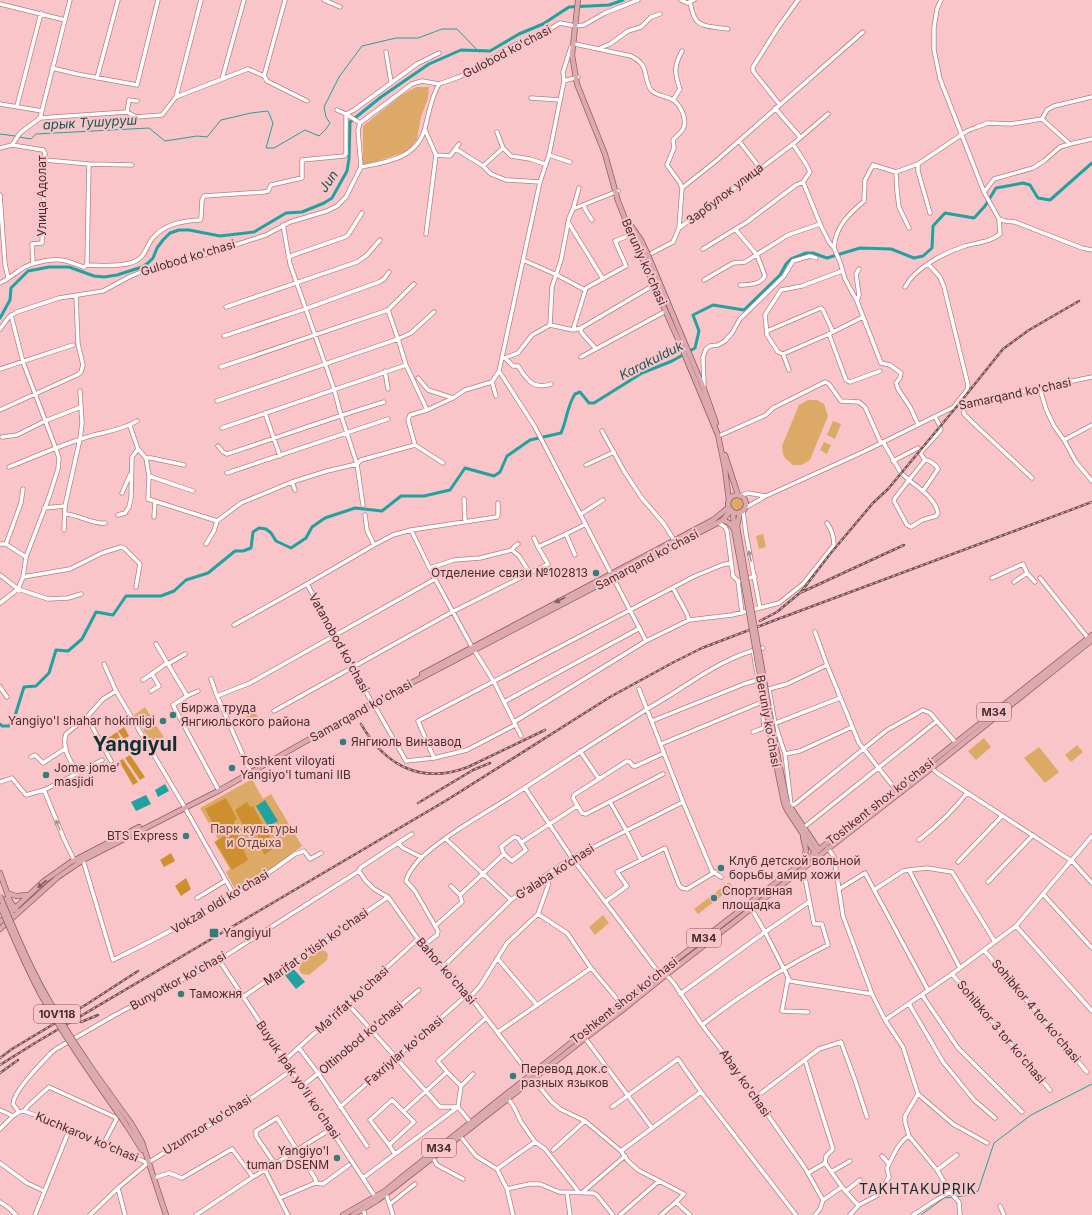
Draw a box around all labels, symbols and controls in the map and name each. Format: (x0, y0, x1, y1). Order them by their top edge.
street label: Gulobod ko'chasi (460, 22, 554, 81)
water label: арык Тушуруш (42, 112, 138, 132)
street label: Улица Адолат (34, 155, 49, 237)
street label: Зарбулок улица (683, 160, 766, 228)
water label: Jun (315, 167, 341, 195)
street label: Beruniy ko'chasi (619, 216, 670, 308)
street label: Gulobod ko'chasi (139, 236, 237, 279)
water label: Karakulduk (616, 337, 686, 383)
street label: Samarqand ko'chasi (957, 374, 1073, 413)
street label: Samarqand ko'chasi (593, 526, 701, 593)
one-way arrow (747, 550, 753, 562)
place label: Отделение связи №102813 (431, 565, 588, 580)
marker: Отделение связи №102813 (591, 568, 601, 578)
street label: Vatanobod ko'chasi (306, 590, 373, 695)
one-way arrow (555, 597, 566, 603)
street label: Beruniy ko'chasi (753, 674, 784, 768)
street label: Samarqand ko'chasi (307, 676, 415, 745)
place label: Биржа труда Янгиюльского района (181, 700, 310, 729)
road number: M34 (977, 703, 1011, 721)
marker: Биржа труда Янгиюльского района (168, 710, 178, 720)
place label: Yangiyo'l shahar hokimligi (8, 713, 155, 728)
marker: Yangiyo'l shahar hokimligi (158, 716, 168, 726)
district label: Yangiyul (93, 732, 177, 756)
place label: Янгиюль Винзавод (351, 734, 462, 749)
marker: Янгиюль Винзавод (338, 737, 348, 747)
place label: Toshkent viloyati Yangiyo'l tumani IIB (240, 753, 351, 782)
street label: Toshkent shox ko'chasi (823, 755, 936, 848)
place label: Jome jome’ masjidi (54, 760, 119, 789)
marker: Toshkent viloyati Yangiyo'l tumani IIB (227, 763, 237, 773)
marker: Jome jome’ masjidi (41, 770, 51, 780)
one-way arrow (55, 819, 61, 830)
park label: Парк культуры и Отдыха (210, 821, 298, 850)
place label: BTS Express (107, 828, 178, 843)
marker: BTS Express (181, 831, 191, 841)
street label: G’alaba ko’chasi (513, 840, 597, 903)
place label: Клуб детской вольной борьбы амир хожи (729, 853, 861, 882)
marker: Клуб детской вольной борьбы амир хожи (716, 863, 726, 873)
street label: Vokzal oldi ko'chasi (168, 866, 271, 937)
one-way arrow (37, 879, 46, 888)
place label: Спортивная площадка (722, 883, 793, 912)
marker: Спортивная площадка (709, 893, 719, 903)
street label: Marifat o'tish ko'chasi (260, 905, 371, 988)
place label: Yangiyul (223, 925, 271, 940)
marker: Yangiyul (208, 927, 220, 939)
road number: M34 (687, 929, 721, 947)
street label: Bahor ko'chasi (413, 934, 479, 1007)
street label: Bunyotkor ko'chasi (127, 948, 229, 1013)
street label: Toshkent shox ko'chasi (567, 954, 680, 1047)
street label: Sohibkor 4 tor ko'chasi (989, 956, 1084, 1066)
street label: Ma'rifat ko'chasi (312, 963, 392, 1037)
street label: Sohibkor 3 tor ko'chasi (954, 977, 1049, 1086)
place label: Таможня (189, 986, 242, 1001)
marker: Таможня (176, 989, 186, 999)
street label: Oltinobod ko'chasi (316, 998, 406, 1077)
road number: 10V118 (34, 1005, 80, 1023)
street label: Faxriylar ko'chasi (361, 1013, 446, 1089)
street label: Buyuk Ipak yo'li ko'chasi (253, 1018, 344, 1142)
street label: Abay ko'chasi (717, 1046, 774, 1119)
place label: Перевод док.с разных языков (521, 1061, 609, 1090)
marker: Перевод док.с разных языков (508, 1071, 518, 1081)
street label: Uzumzor ko'chasi (160, 1091, 254, 1158)
street label: Kuchkarov ko'chasi (34, 1108, 141, 1165)
road number: M34 (422, 1139, 456, 1157)
place label: Yangiyo'l tuman DSENM (247, 1143, 329, 1172)
marker: Yangiyo'l tuman DSENM (332, 1153, 342, 1163)
district label: TAKHTAKUPRIK (859, 1180, 977, 1197)

